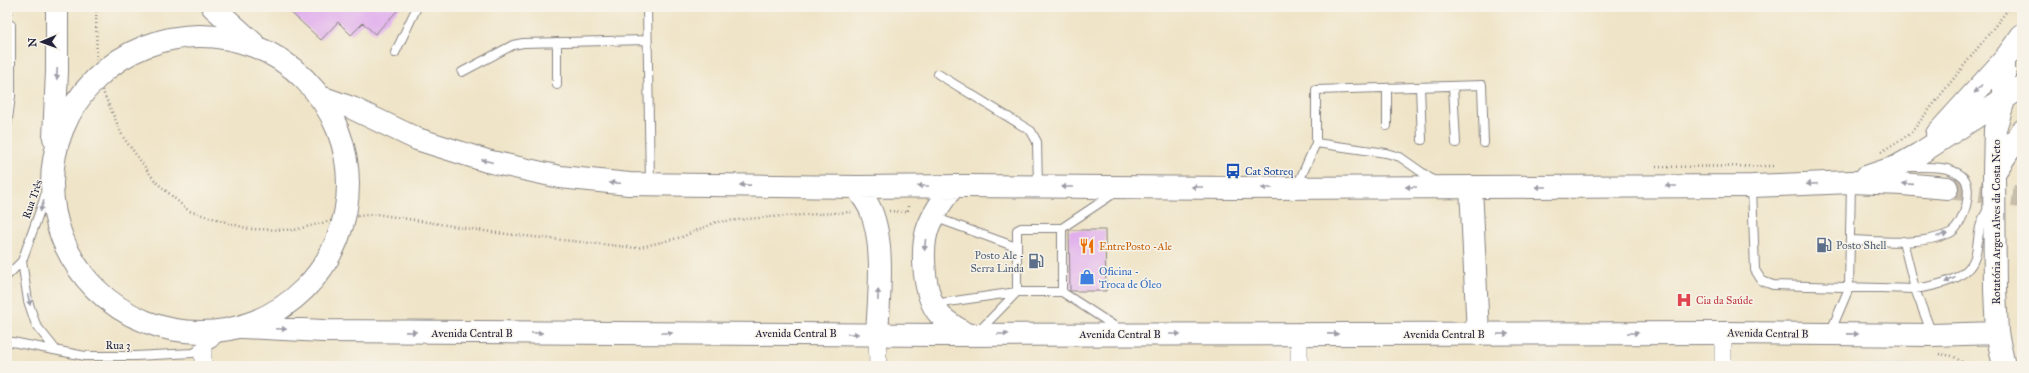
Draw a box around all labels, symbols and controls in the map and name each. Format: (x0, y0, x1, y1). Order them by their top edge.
north arrow (22, 22, 62, 62)
text: N (26, 37, 39, 47)
one-way arrow (54, 68, 60, 81)
one-way arrow (1973, 84, 1982, 95)
street label: Rotatória Argeu Alves da Costa Neto (1990, 139, 2003, 305)
one-way arrow (481, 158, 493, 164)
bus stop icon: Cat Sotreq (1224, 162, 1242, 180)
place label: Cat Sotreq (1245, 165, 1294, 179)
street label: Rua Três (20, 178, 45, 220)
one-way arrow (609, 179, 621, 186)
one-way arrow (1806, 180, 1818, 187)
one-way arrow (1902, 180, 1914, 187)
one-way arrow (738, 182, 751, 188)
one-way arrow (916, 183, 929, 189)
one-way arrow (1664, 183, 1677, 189)
one-way arrow (1060, 184, 1073, 190)
one-way arrow (1190, 184, 1203, 190)
one-way arrow (1404, 184, 1417, 190)
one-way arrow (1534, 184, 1547, 190)
one-way arrow (1260, 185, 1273, 191)
one-way arrow (39, 200, 45, 212)
one-way arrow (1936, 232, 1948, 238)
fuel station icon: Posto Shell (1815, 236, 1833, 254)
restaurant icon: EntrePosto -Ale (1078, 237, 1096, 255)
one-way arrow (922, 239, 929, 251)
place label: Posto Shell (1836, 239, 1887, 252)
place label: EntrePosto -Ale (1099, 240, 1173, 253)
place label: Posto Ale - Serra Linda (971, 249, 1024, 275)
fuel station icon: Posto Ale - Serra Linda (1027, 252, 1045, 270)
place label: Oficina - Troca de Óleo (1099, 265, 1162, 291)
shop icon: Oficina - Troca de Óleo (1078, 268, 1096, 286)
one-way arrow (1944, 277, 1955, 283)
one-way arrow (875, 289, 882, 301)
hospital icon: Cia da Saúde (1675, 291, 1693, 309)
one-way arrow (26, 293, 32, 306)
place label: Cia da Saúde (1696, 294, 1753, 307)
one-way arrow (275, 326, 287, 333)
street label: Avenida Central B (1726, 326, 1809, 341)
street label: Avenida Central B (430, 327, 513, 340)
street label: Avenida Central B (754, 327, 837, 340)
street label: Avenida Central B (1078, 328, 1161, 341)
street label: Avenida Central B (1402, 328, 1485, 341)
one-way arrow (405, 329, 418, 335)
one-way arrow (531, 330, 544, 336)
one-way arrow (661, 330, 674, 336)
one-way arrow (1627, 330, 1640, 336)
one-way arrow (847, 331, 860, 337)
one-way arrow (997, 331, 1010, 337)
one-way arrow (1169, 331, 1182, 337)
one-way arrow (1327, 331, 1340, 337)
one-way arrow (1497, 331, 1510, 337)
one-way arrow (1847, 331, 1860, 337)
street label: Rua 3 (106, 339, 130, 352)

